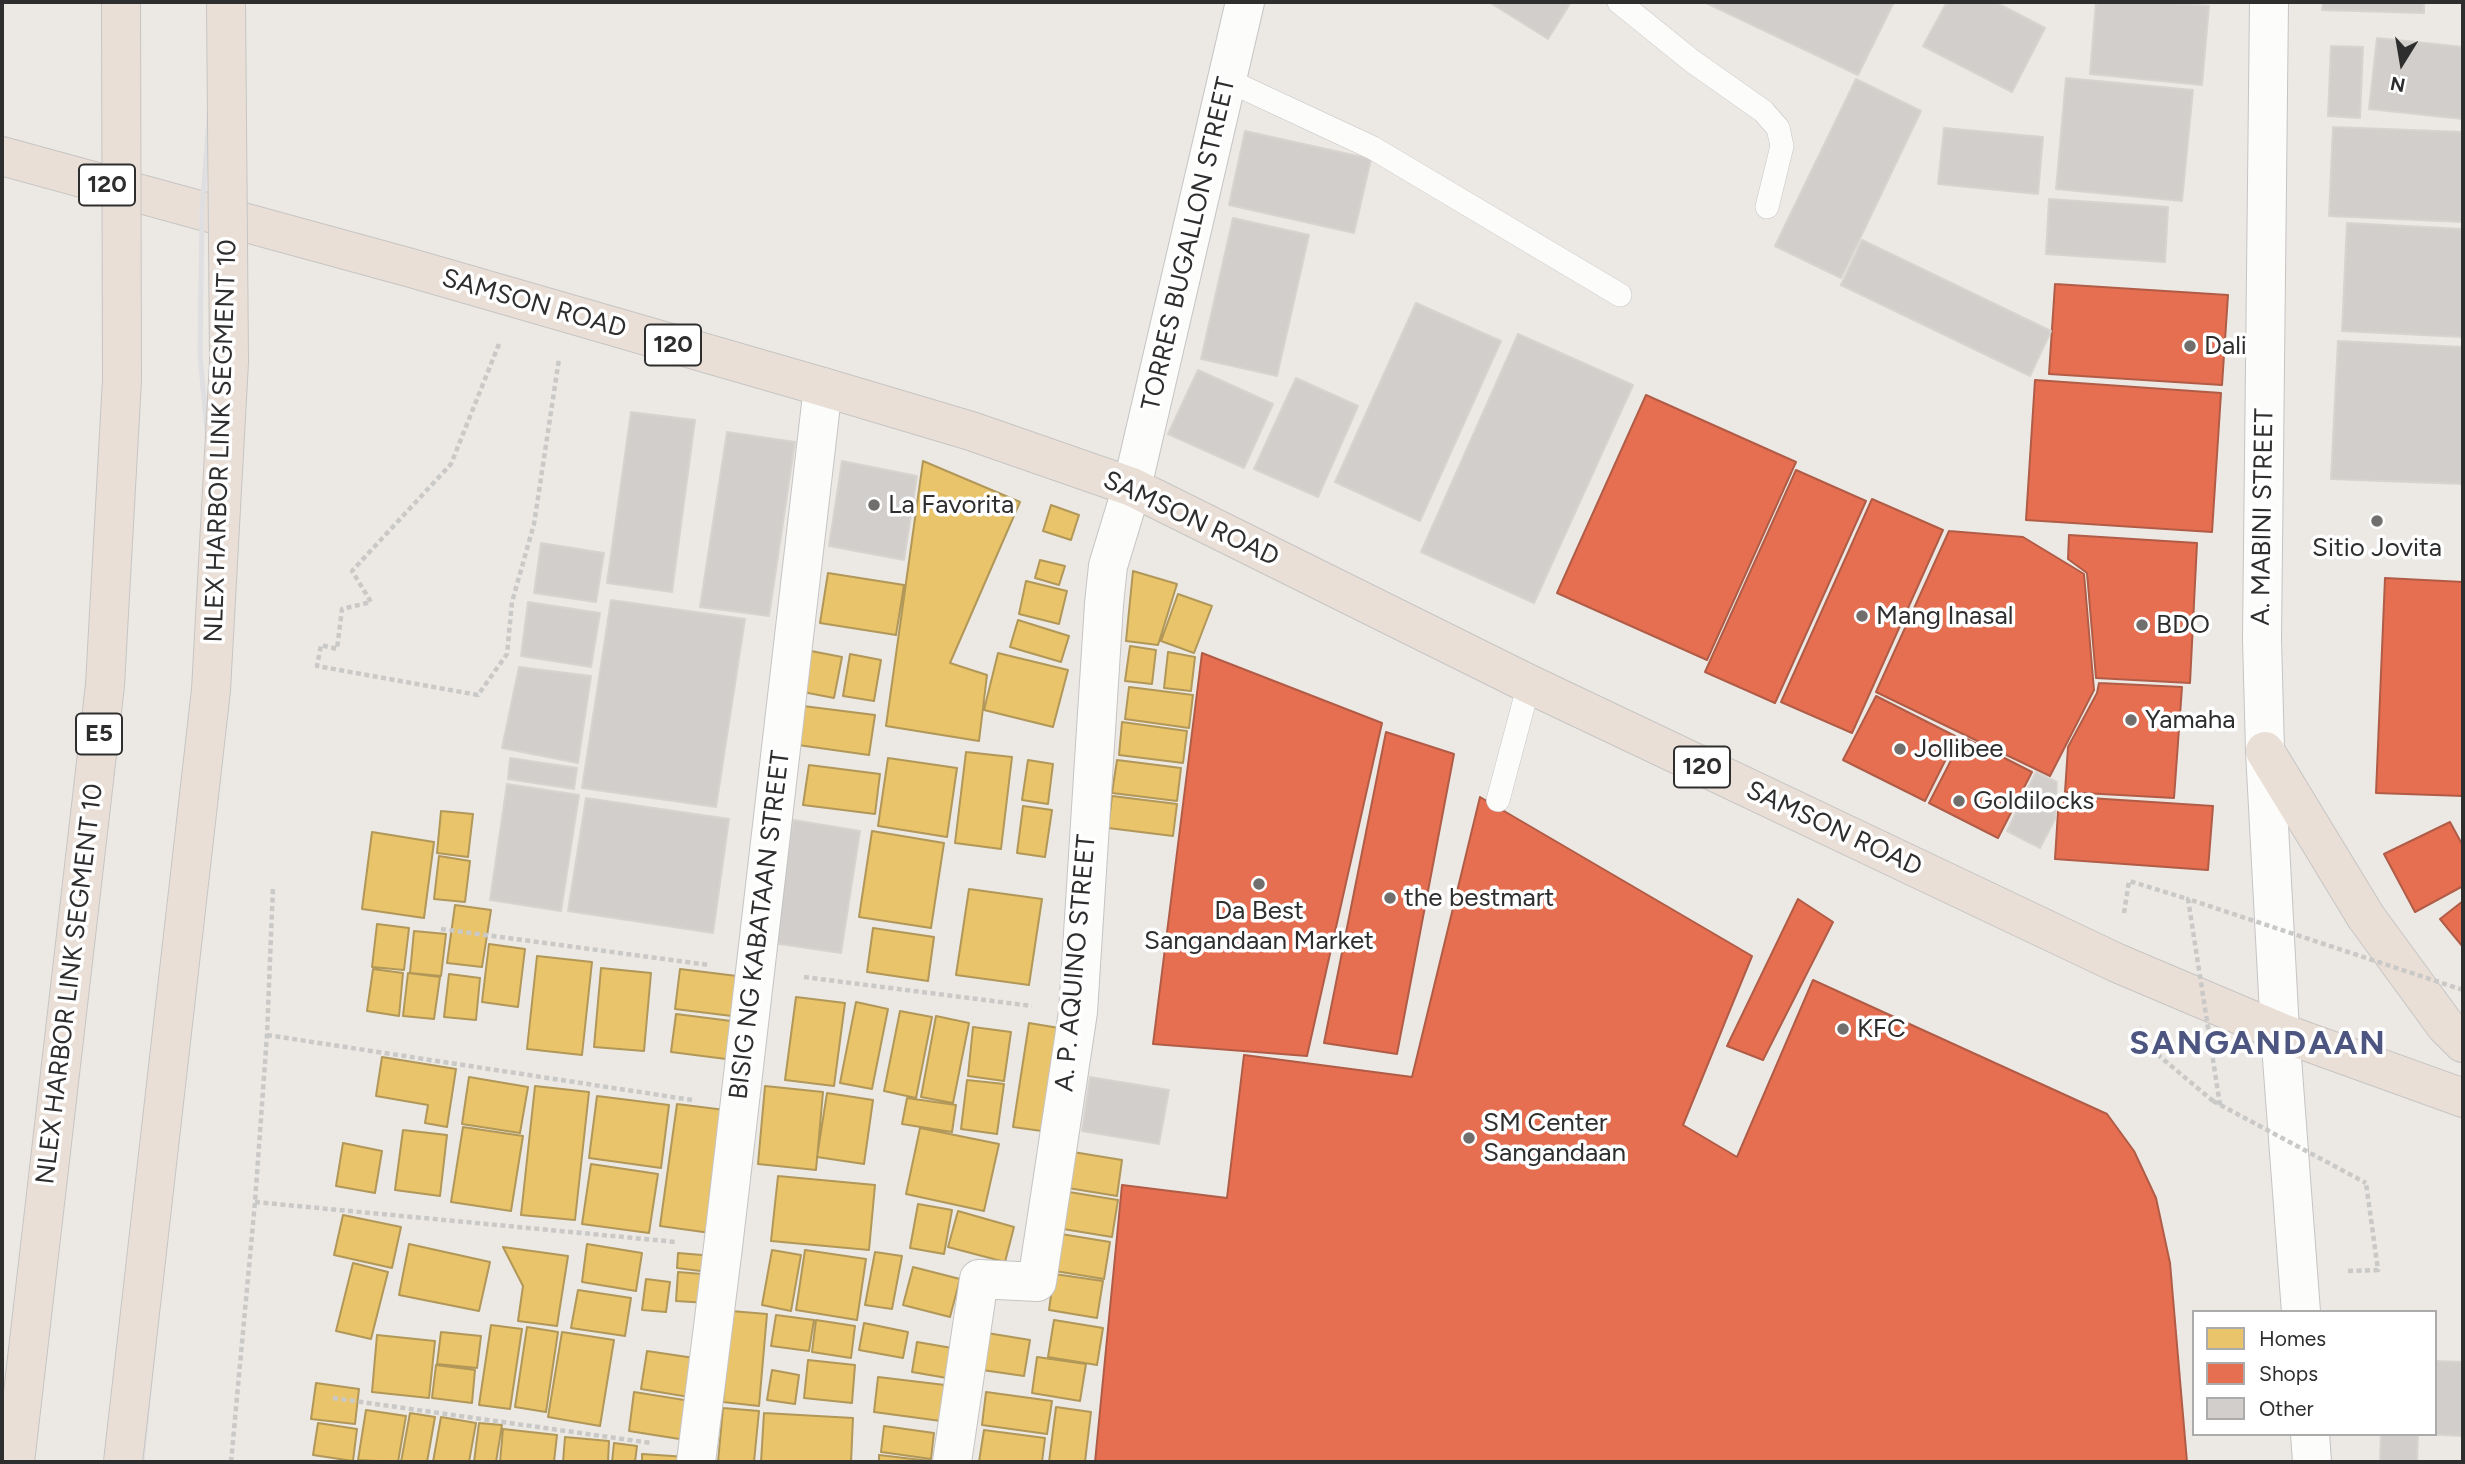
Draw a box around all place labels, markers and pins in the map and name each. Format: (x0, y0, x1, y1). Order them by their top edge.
place label: Dali (2204, 330, 2247, 362)
marker: Dali (2182, 338, 2198, 354)
place label: La Favorita (888, 489, 1014, 521)
marker: La Favorita (866, 497, 882, 513)
marker: Sitio Jovita (2369, 513, 2385, 529)
place label: Sitio Jovita (2312, 532, 2442, 564)
place label: Mang Inasal (1876, 600, 2013, 632)
marker: Mang Inasal (1854, 608, 1870, 624)
place label: BDO (2156, 609, 2210, 641)
marker: BDO (2134, 617, 2150, 633)
place label: Yamaha (2145, 704, 2236, 736)
marker: Yamaha (2123, 712, 2139, 728)
place label: Jollibee (1914, 733, 2004, 765)
marker: Jollibee (1892, 741, 1908, 757)
place label: Goldilocks (1973, 785, 2094, 817)
marker: Goldilocks (1951, 793, 1967, 809)
marker: Da Best Sangandaan Market (1251, 876, 1267, 892)
place label: the bestmart (1404, 882, 1554, 914)
marker: the bestmart (1382, 890, 1398, 906)
place label: Da Best Sangandaan Market (1144, 895, 1374, 956)
place label: KFC (1857, 1013, 1906, 1045)
marker: KFC (1835, 1021, 1851, 1037)
place label: SM Center Sangandaan (1483, 1107, 1626, 1168)
marker: SM Center Sangandaan (1461, 1130, 1477, 1146)

